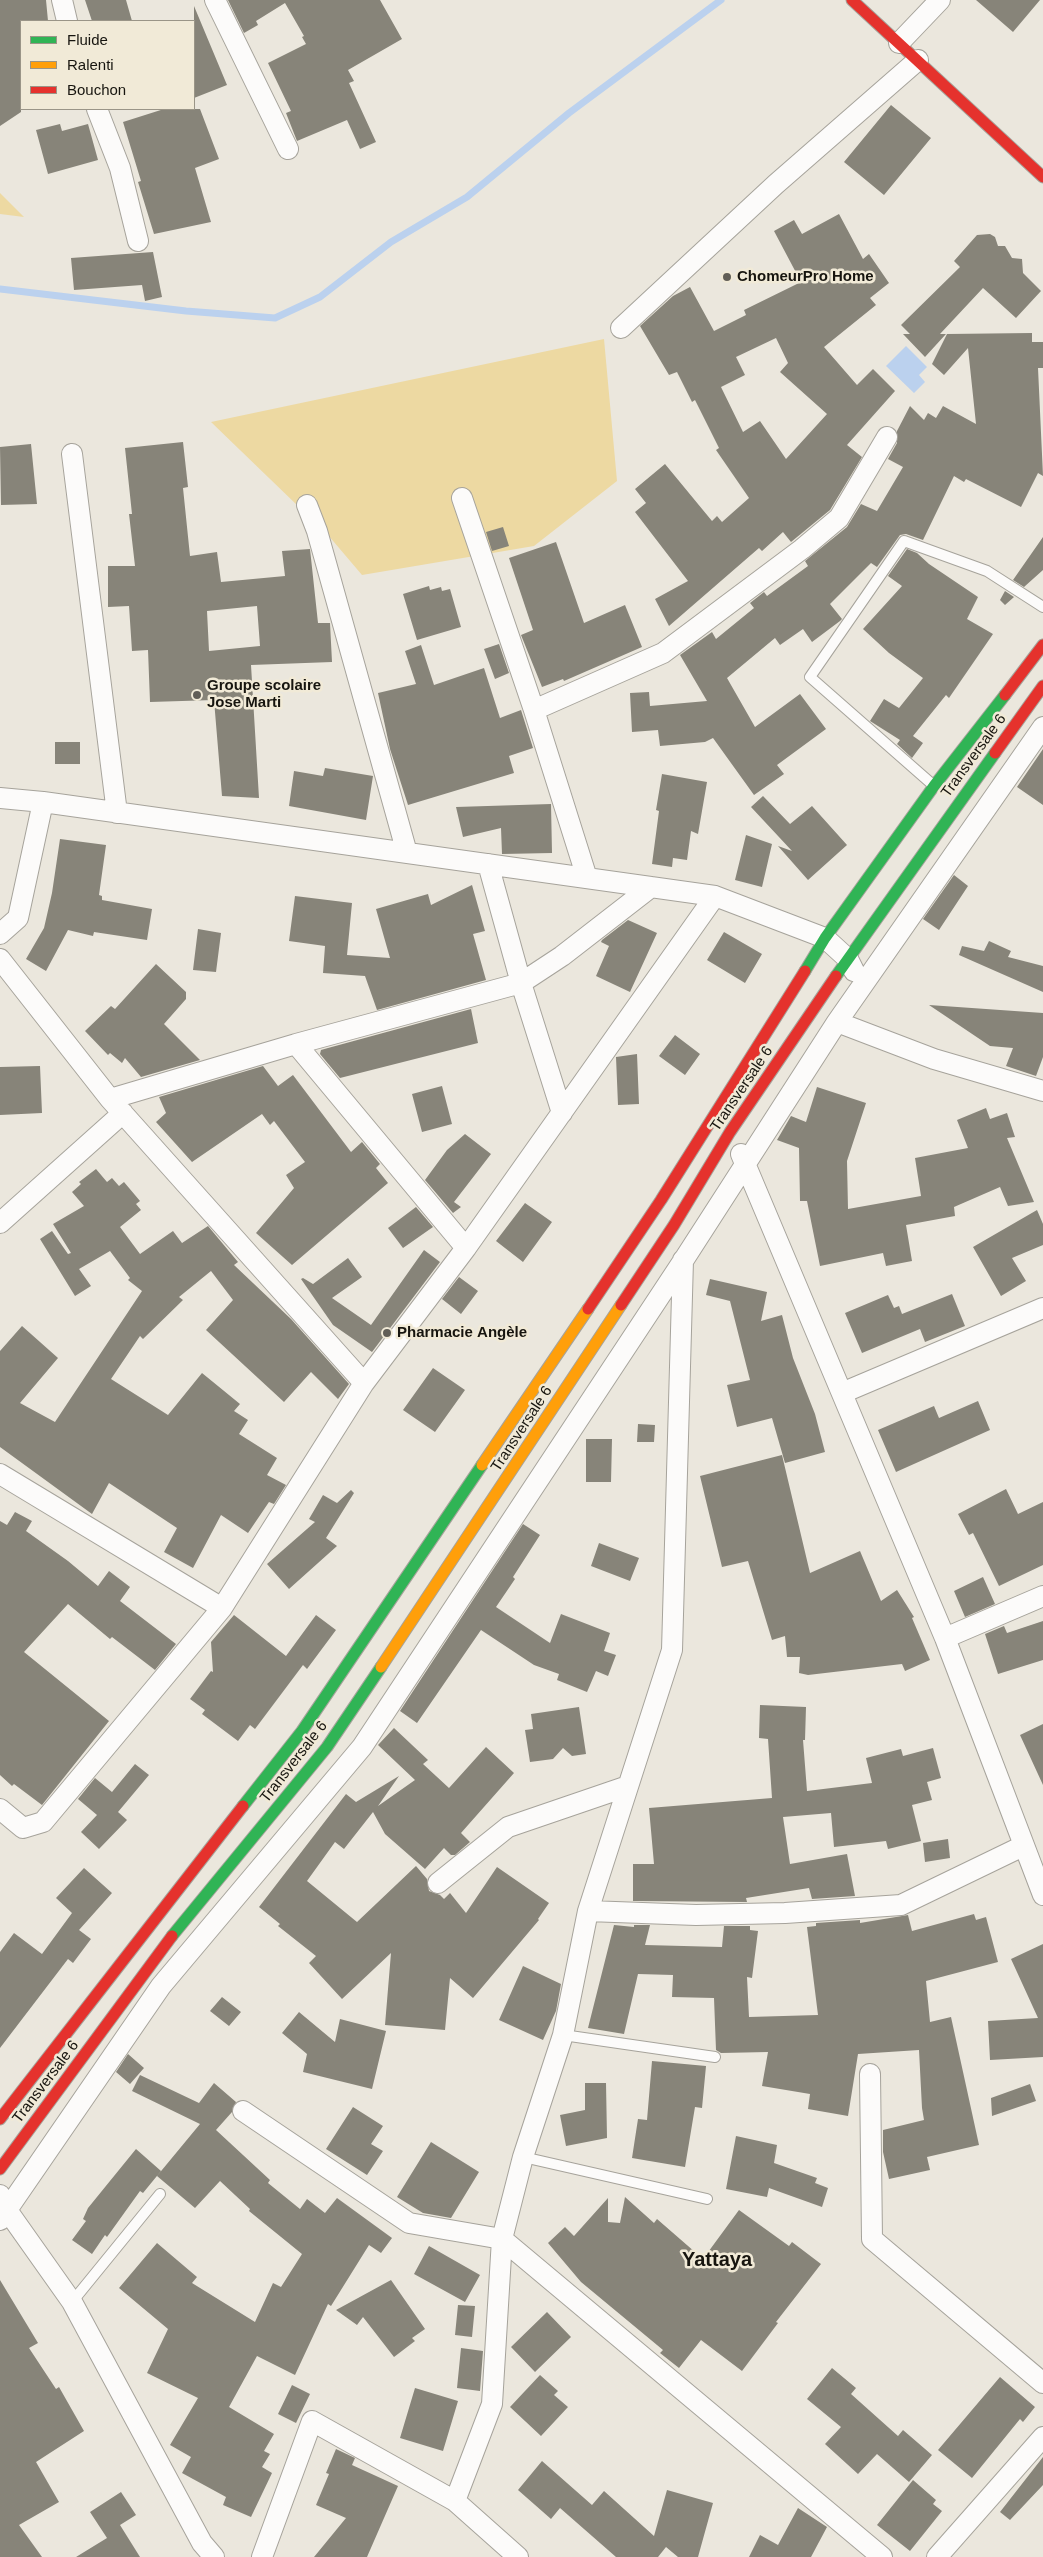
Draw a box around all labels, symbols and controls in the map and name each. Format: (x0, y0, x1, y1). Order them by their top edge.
legend (20, 20, 195, 110)
text: Fluide (67, 31, 108, 48)
text: Ralenti (67, 56, 114, 73)
text: Bouchon (67, 81, 126, 98)
place label: ChomeurPro Home (737, 268, 874, 286)
marker: ChomeurPro Home (721, 271, 733, 283)
place label: Groupe scolaire Jose Marti (207, 677, 321, 712)
marker: Groupe scolaire Jose Marti (191, 689, 203, 701)
street label: Transversale 6 (938, 711, 1010, 801)
street label: Transversale 6 (707, 1043, 777, 1135)
place label: Pharmacie Angèle (397, 1324, 527, 1342)
marker: Pharmacie Angèle (381, 1327, 393, 1339)
street label: Transversale 6 (488, 1383, 556, 1475)
street label: Transversale 6 (257, 1718, 331, 1806)
street label: Transversale 6 (9, 2037, 83, 2127)
district label: Yattaya (682, 2248, 752, 2272)

